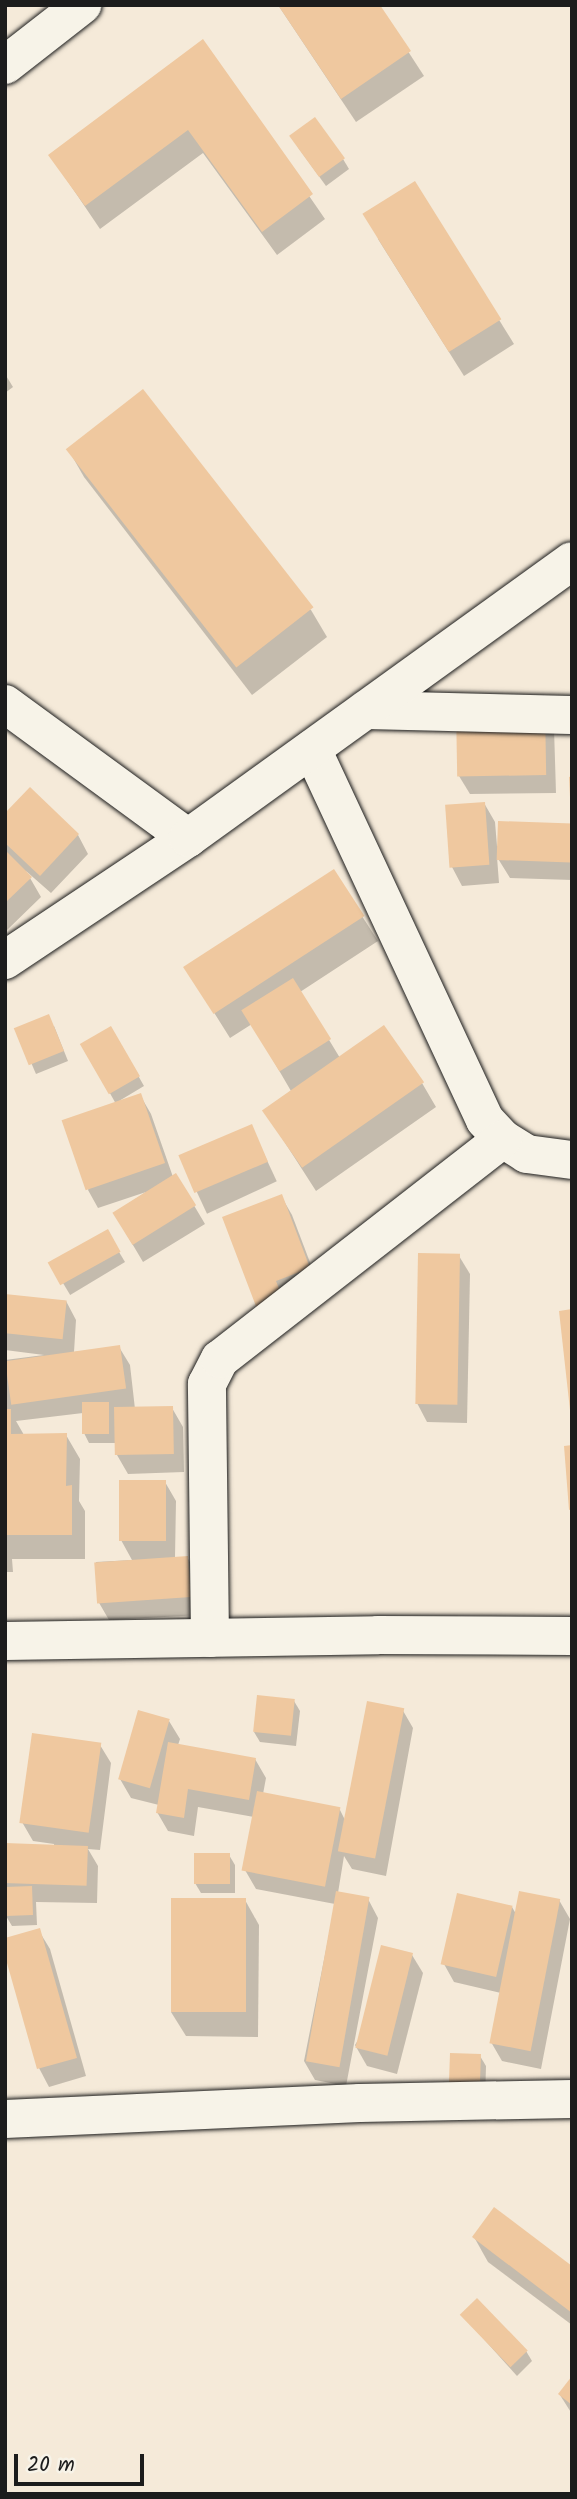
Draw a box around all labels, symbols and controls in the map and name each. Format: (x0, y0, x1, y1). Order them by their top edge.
scale bar (18, 2440, 147, 2484)
text: 20 m (27, 2449, 75, 2482)

